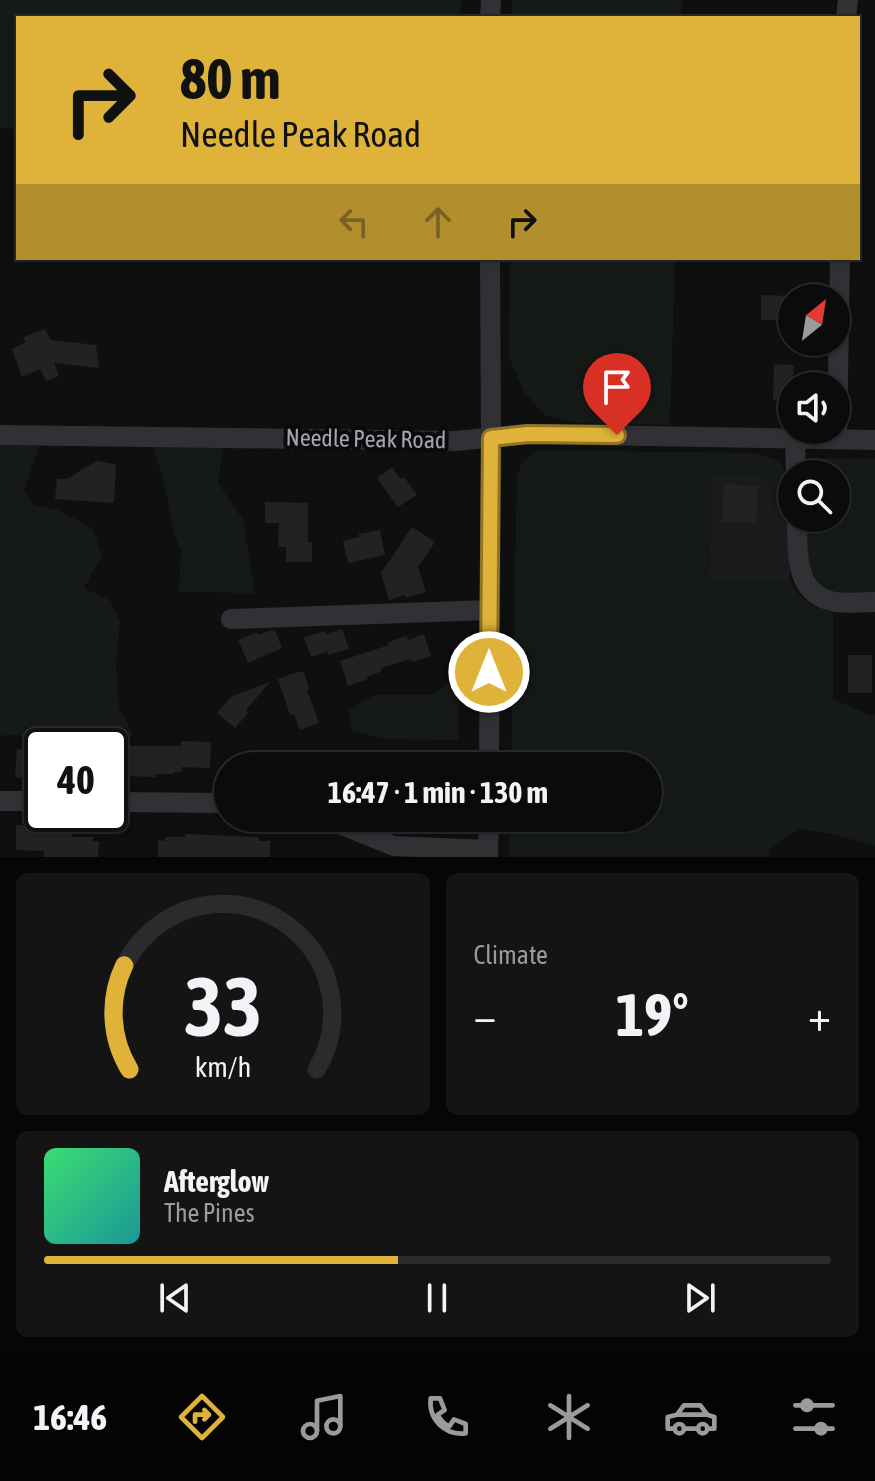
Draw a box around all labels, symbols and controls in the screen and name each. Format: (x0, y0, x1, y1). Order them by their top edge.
text: 80 m (180, 47, 281, 111)
icon: right (48, 48, 152, 152)
text: Needle Peak Road (180, 113, 421, 155)
icon: left (332, 200, 376, 244)
icon: ahead (416, 200, 460, 244)
icon: right (500, 200, 544, 244)
north arrow (778, 284, 850, 356)
map controls (778, 284, 850, 532)
pin (583, 353, 651, 435)
icon: arrive (595, 365, 639, 409)
button: sound (778, 372, 850, 444)
street label: Needle Peak Road (285, 424, 447, 453)
button: search (778, 460, 850, 532)
position arrow (447, 630, 531, 714)
speed limit sign: 40 (24, 728, 128, 832)
text: 16:47 · 1 min · 130 m (328, 775, 548, 809)
text: Climate (474, 940, 548, 970)
text: 33 (184, 958, 262, 1054)
text: 19° (616, 980, 689, 1049)
text: − (474, 990, 496, 1040)
text: + (808, 990, 831, 1040)
text: km/h (194, 1050, 251, 1083)
text: Afterglow (164, 1164, 269, 1198)
text: The Pines (164, 1198, 255, 1228)
icon: previous (153, 1276, 197, 1320)
icon: pause (415, 1276, 459, 1320)
icon: next (678, 1276, 722, 1320)
icon: directions (174, 1389, 230, 1445)
icon: music (296, 1389, 352, 1445)
icon: phone (419, 1389, 475, 1445)
icon: climate (541, 1389, 597, 1445)
icon: car (663, 1389, 719, 1445)
icon: filters (786, 1389, 842, 1445)
text: 16:46 (33, 1396, 107, 1438)

